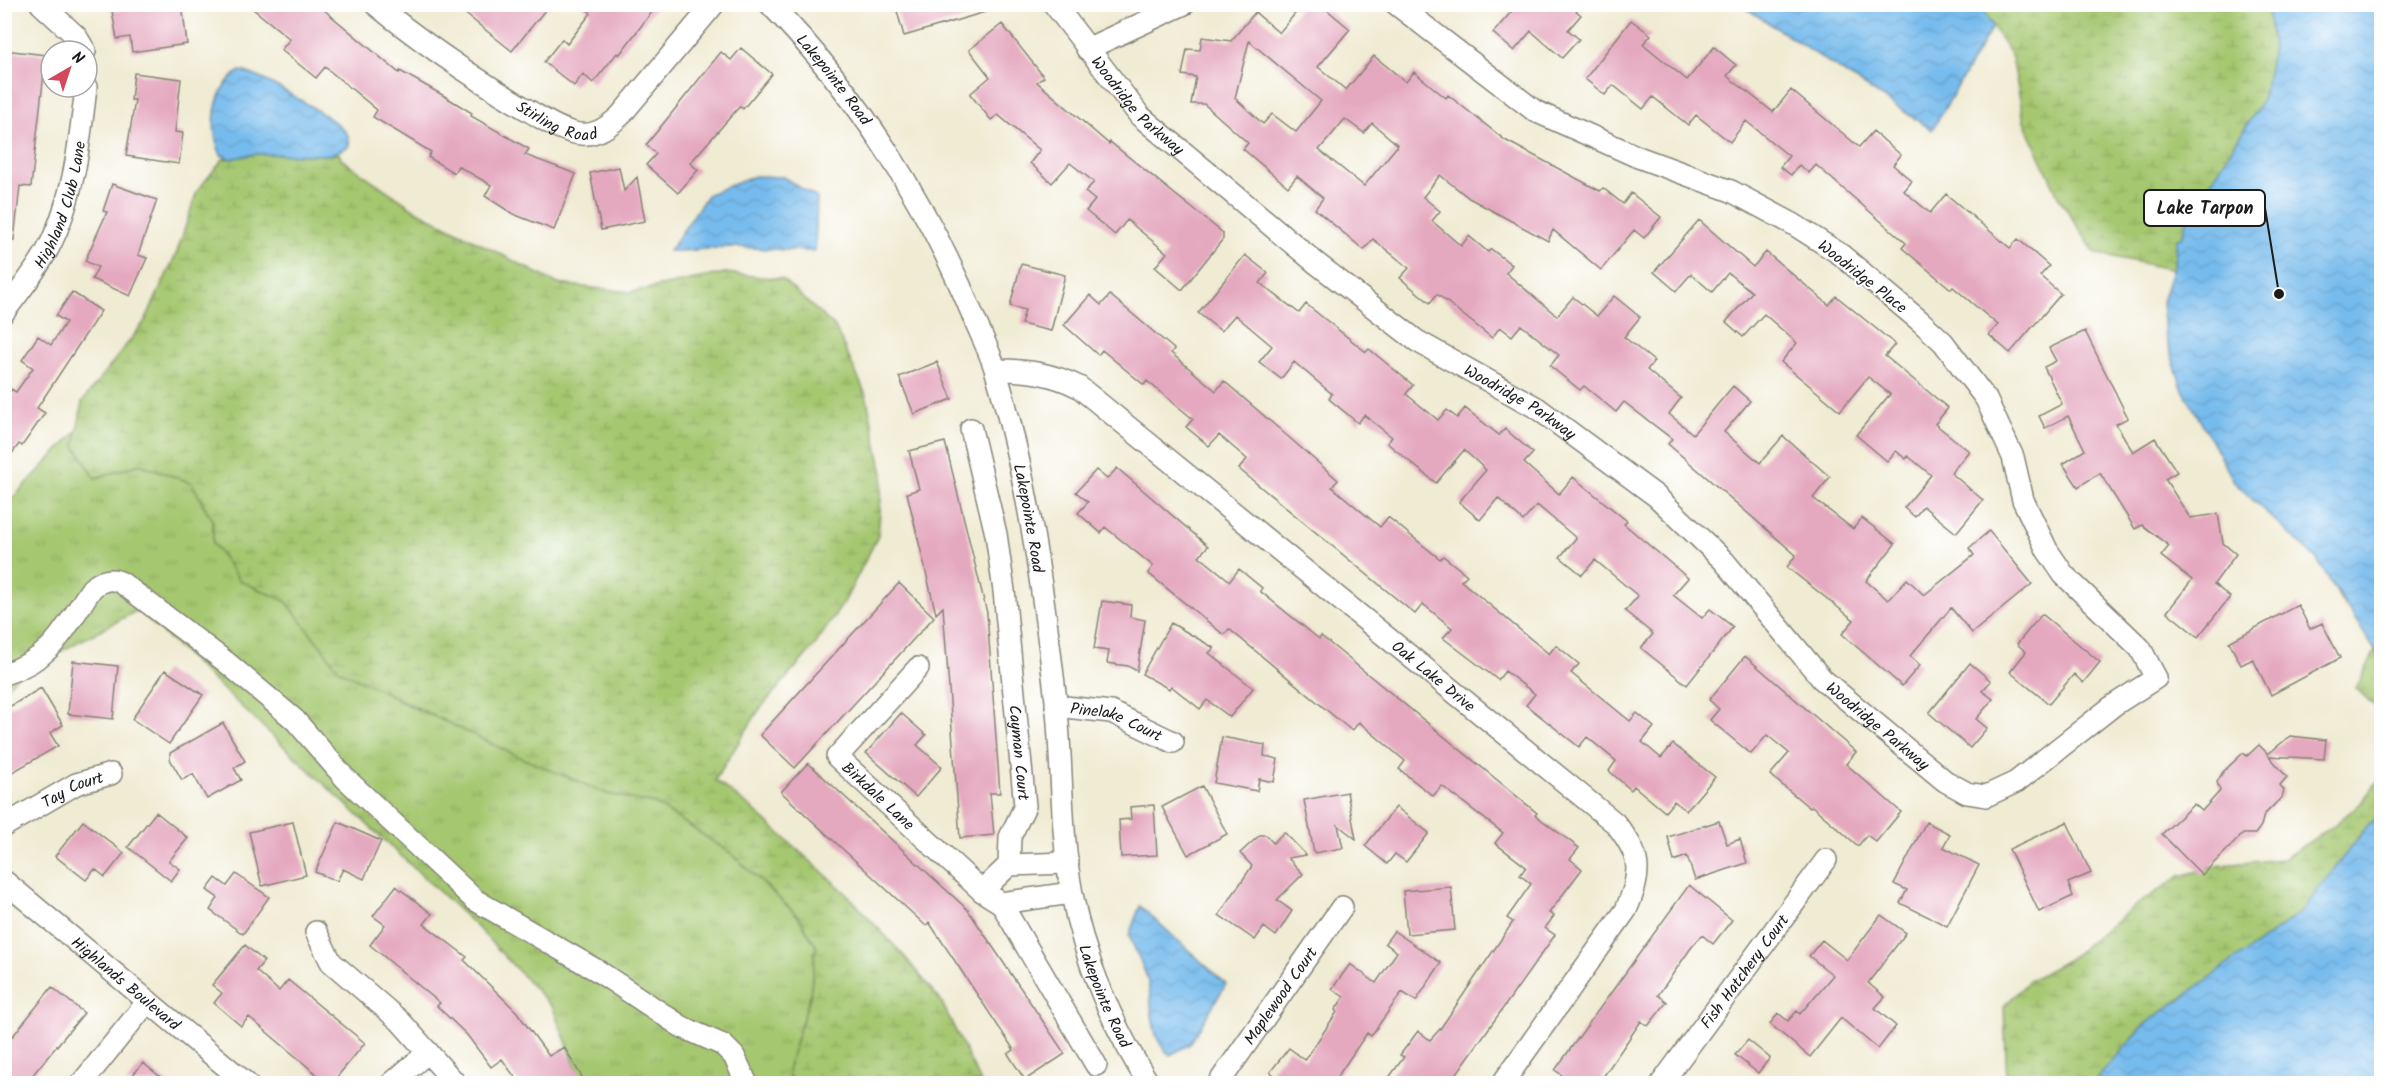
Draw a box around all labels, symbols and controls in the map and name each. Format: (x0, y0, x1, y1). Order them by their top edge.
street label: Lakepointe Road (789, 29, 877, 132)
north arrow (39, 39, 99, 99)
text: N (66, 46, 89, 71)
street label: Woodridge Parkway (1084, 51, 1190, 162)
street label: Stirling Road (511, 95, 601, 148)
street label: Highland Club Lane (28, 140, 93, 274)
callout: Lake Tarpon (2144, 190, 2265, 226)
text: Lake Tarpon (2157, 195, 2253, 224)
street label: Woodridge Place (1812, 234, 1912, 320)
street label: Woodridge Parkway (1459, 359, 1581, 447)
street label: Lakepointe Road (1006, 462, 1050, 575)
street label: Oak Lake Drive (1385, 635, 1480, 719)
street label: Woodridge Parkway (1820, 676, 1935, 778)
street label: Pinelake Court (1069, 697, 1167, 749)
street label: Cayman Court (1001, 704, 1035, 803)
street label: Birkdale Lane (835, 756, 920, 837)
street label: Tay Court (37, 766, 107, 815)
street label: Fish Hatchery Court (1695, 909, 1796, 1035)
street label: Highlands Boulevard (65, 931, 186, 1038)
street label: Lakepointe Road (1071, 941, 1137, 1054)
street label: Maplewood Court (1238, 942, 1325, 1051)

